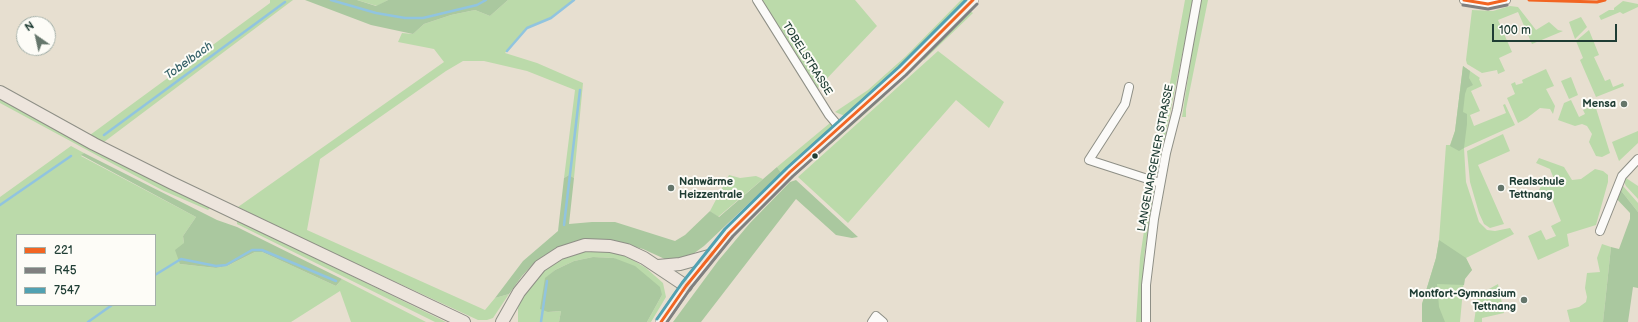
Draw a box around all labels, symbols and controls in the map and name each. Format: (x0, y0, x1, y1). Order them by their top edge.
north arrow (16, 16, 56, 56)
scale bar (1494, 16, 1619, 42)
text: N (23, 19, 37, 34)
street label: TOBELSTRASSE (779, 20, 835, 98)
text: 100 m (1499, 23, 1531, 38)
water label: Tobelbach (162, 39, 216, 83)
street label: LANGENARGENER STRASSE (1135, 83, 1177, 233)
place label: Mensa (1582, 97, 1616, 111)
marker: Mensa (1619, 99, 1629, 109)
unlabelled marker (810, 151, 820, 161)
place label: Nahwärme Heizzentrale (679, 175, 742, 201)
place label: Realschule Tettnang (1509, 175, 1565, 201)
marker: Nahwärme Heizzentrale (666, 183, 676, 193)
marker: Realschule Tettnang (1496, 183, 1506, 193)
legend (16, 234, 156, 306)
text: 221 (54, 243, 73, 258)
text: R45 (54, 263, 77, 278)
text: 7547 (54, 283, 80, 298)
place label: Montfort-Gymnasium Tettnang (1409, 287, 1516, 313)
marker: Montfort-Gymnasium Tettnang (1519, 295, 1529, 305)

